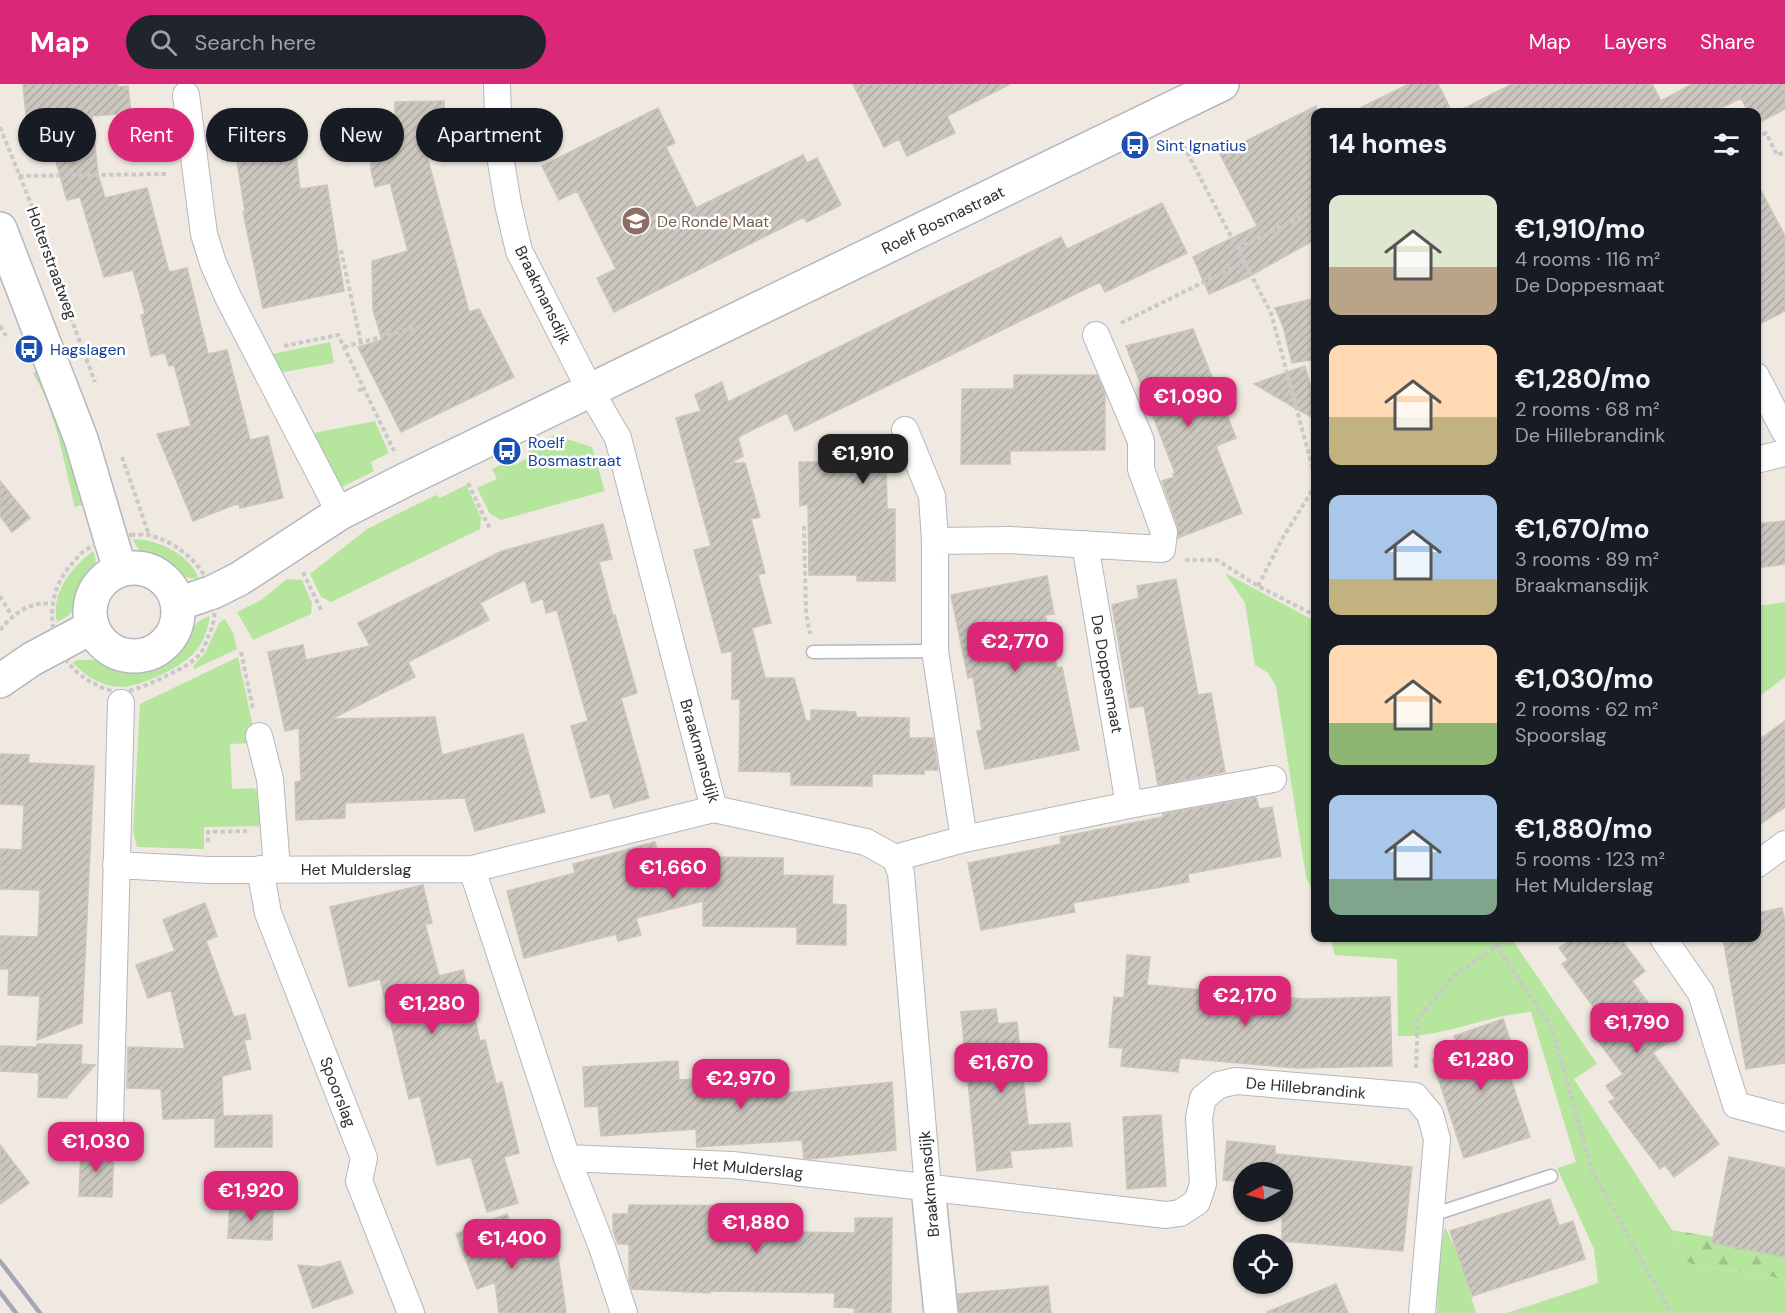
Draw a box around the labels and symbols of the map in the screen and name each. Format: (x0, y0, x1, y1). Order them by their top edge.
bus stop icon: Sint Ignatius (1119, 129, 1151, 161)
place label: Sint Ignatius (1156, 135, 1246, 156)
street label: Roelf Bosmastraat (878, 181, 1008, 259)
street label: Holterstraatweg (22, 204, 82, 322)
school or university icon: De Ronde Maat (620, 205, 652, 237)
place label: De Ronde Maat (657, 211, 769, 232)
street label: Braakmansdijk (510, 242, 576, 348)
bus stop icon: Hagslagen (13, 333, 45, 365)
place label: Hagslagen (50, 339, 126, 360)
pin: €1,090 (1139, 377, 1237, 428)
place label: Roelf Bosmastraat (528, 432, 621, 471)
pin: €1,910 (814, 434, 912, 485)
bus stop icon: Roelf Bosmastraat (491, 435, 523, 467)
street label: De Doppesmaat (1086, 613, 1128, 735)
pin: €2,770 (966, 622, 1064, 673)
street label: Braakmansdijk (675, 697, 725, 805)
pin: €1,660 (624, 848, 722, 899)
street label: Het Mulderslag (301, 859, 411, 880)
pin: €2,170 (1196, 976, 1294, 1027)
pin: €1,280 (383, 984, 481, 1035)
pin: €1,790 (1588, 1003, 1686, 1054)
pin: €1,280 (1432, 1040, 1530, 1091)
pin: €1,670 (952, 1043, 1050, 1094)
street label: Spoorslag (315, 1054, 361, 1130)
pin: €2,970 (692, 1059, 790, 1110)
street label: De Hillebrandink (1245, 1072, 1367, 1104)
pin: €1,030 (47, 1122, 145, 1173)
street label: Braakmansdijk (914, 1130, 944, 1238)
street label: Het Mulderslag (692, 1153, 804, 1183)
north arrow (1233, 1162, 1293, 1222)
pin: €1,920 (202, 1171, 300, 1222)
pin: €1,880 (707, 1203, 805, 1254)
pin: €1,400 (463, 1219, 561, 1270)

